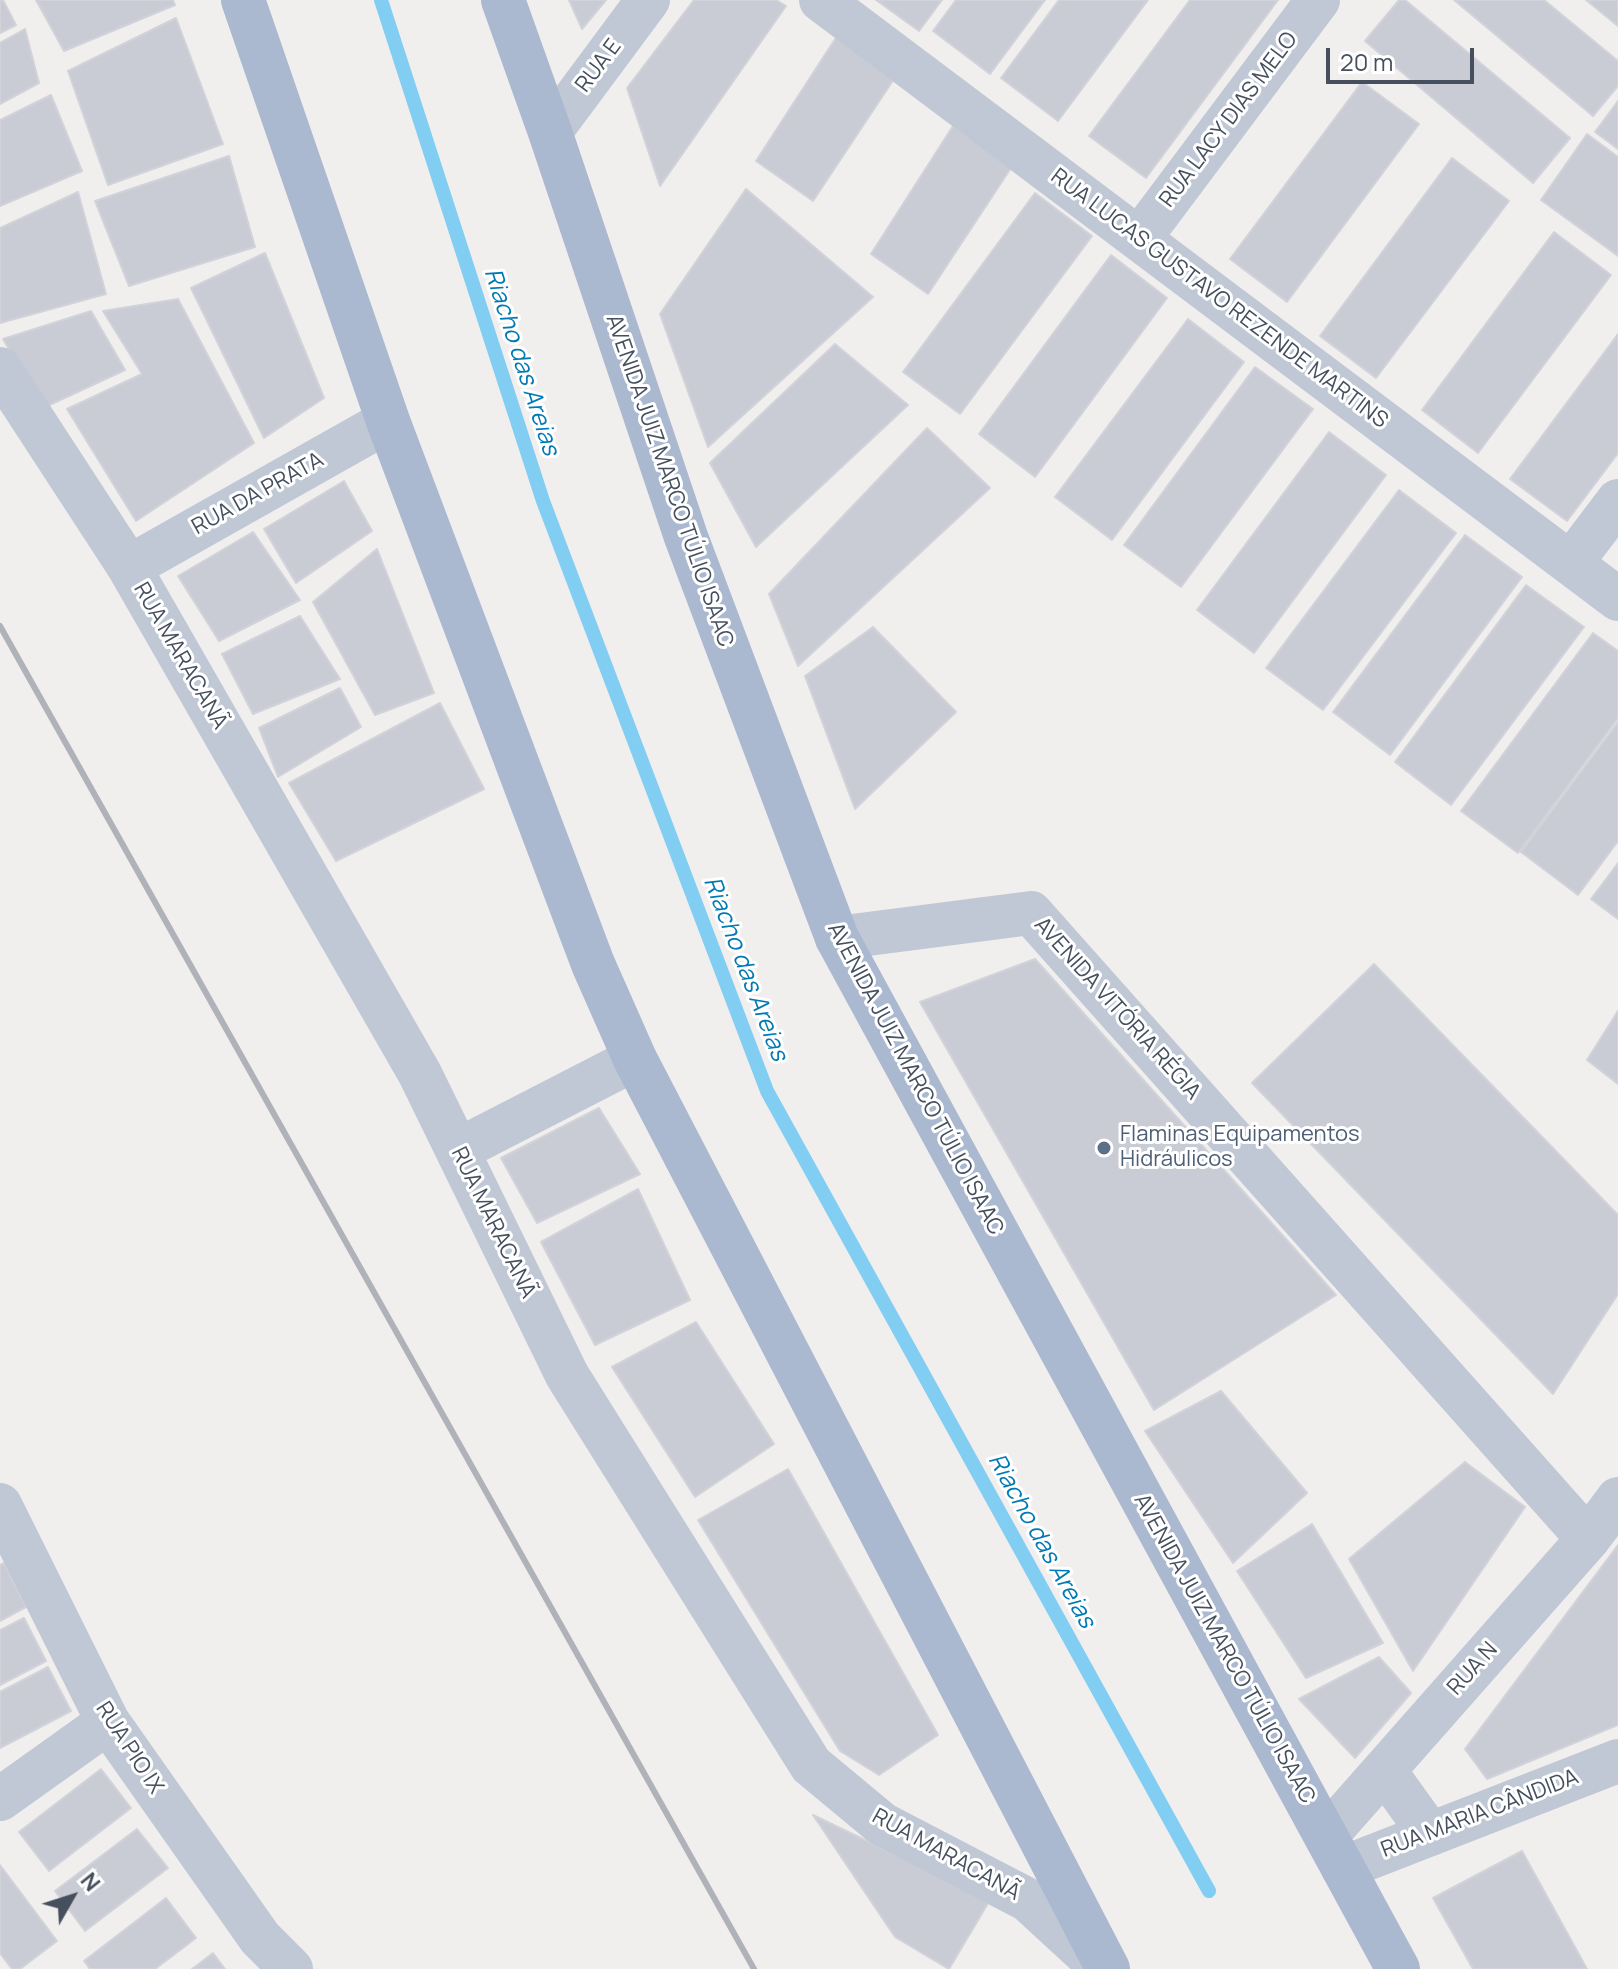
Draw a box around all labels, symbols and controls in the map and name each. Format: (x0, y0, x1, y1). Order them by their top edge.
street label: RUA LACY DIAS MELO (1155, 27, 1303, 213)
scale bar (1330, 32, 1478, 82)
street label: RUA E (571, 34, 627, 98)
text: 20 m (1340, 45, 1393, 78)
street label: RUA LUCAS GUSTAVO REZENDE MARTINS (1045, 164, 1393, 434)
water label: Riacho das Areias (477, 265, 565, 459)
street label: AVENIDA JUIZ MARCO TÚLIO ISAAC (600, 311, 738, 651)
street label: RUA DA PRATA (188, 447, 328, 541)
street label: RUA MARACANÃ (127, 578, 233, 734)
water label: Riacho das Areias (697, 873, 793, 1065)
street label: AVENIDA VITÓRIA RÉGIA (1028, 912, 1206, 1106)
street label: AVENIDA JUIZ MARCO TÚLIO ISAAC (821, 918, 1009, 1240)
place label: Flaminas Equipamentos Hidráulicos (1120, 1122, 1359, 1174)
marker: Flaminas Equipamentos Hidráulicos (1095, 1139, 1113, 1157)
street label: RUA MARACANÃ (445, 1143, 541, 1303)
water label: Riacho das Areias (981, 1449, 1101, 1633)
street label: AVENIDA JUIZ MARCO TÚLIO ISAAC (1128, 1490, 1320, 1808)
street label: RUA N (1442, 1637, 1504, 1701)
street label: RUA PIO IX (90, 1697, 168, 1799)
street label: RUA MARIA CÂNDIDA (1378, 1764, 1582, 1864)
street label: RUA MARACANÃ (867, 1803, 1025, 1907)
north arrow (32, 1857, 112, 1937)
text: N (74, 1866, 107, 1897)

